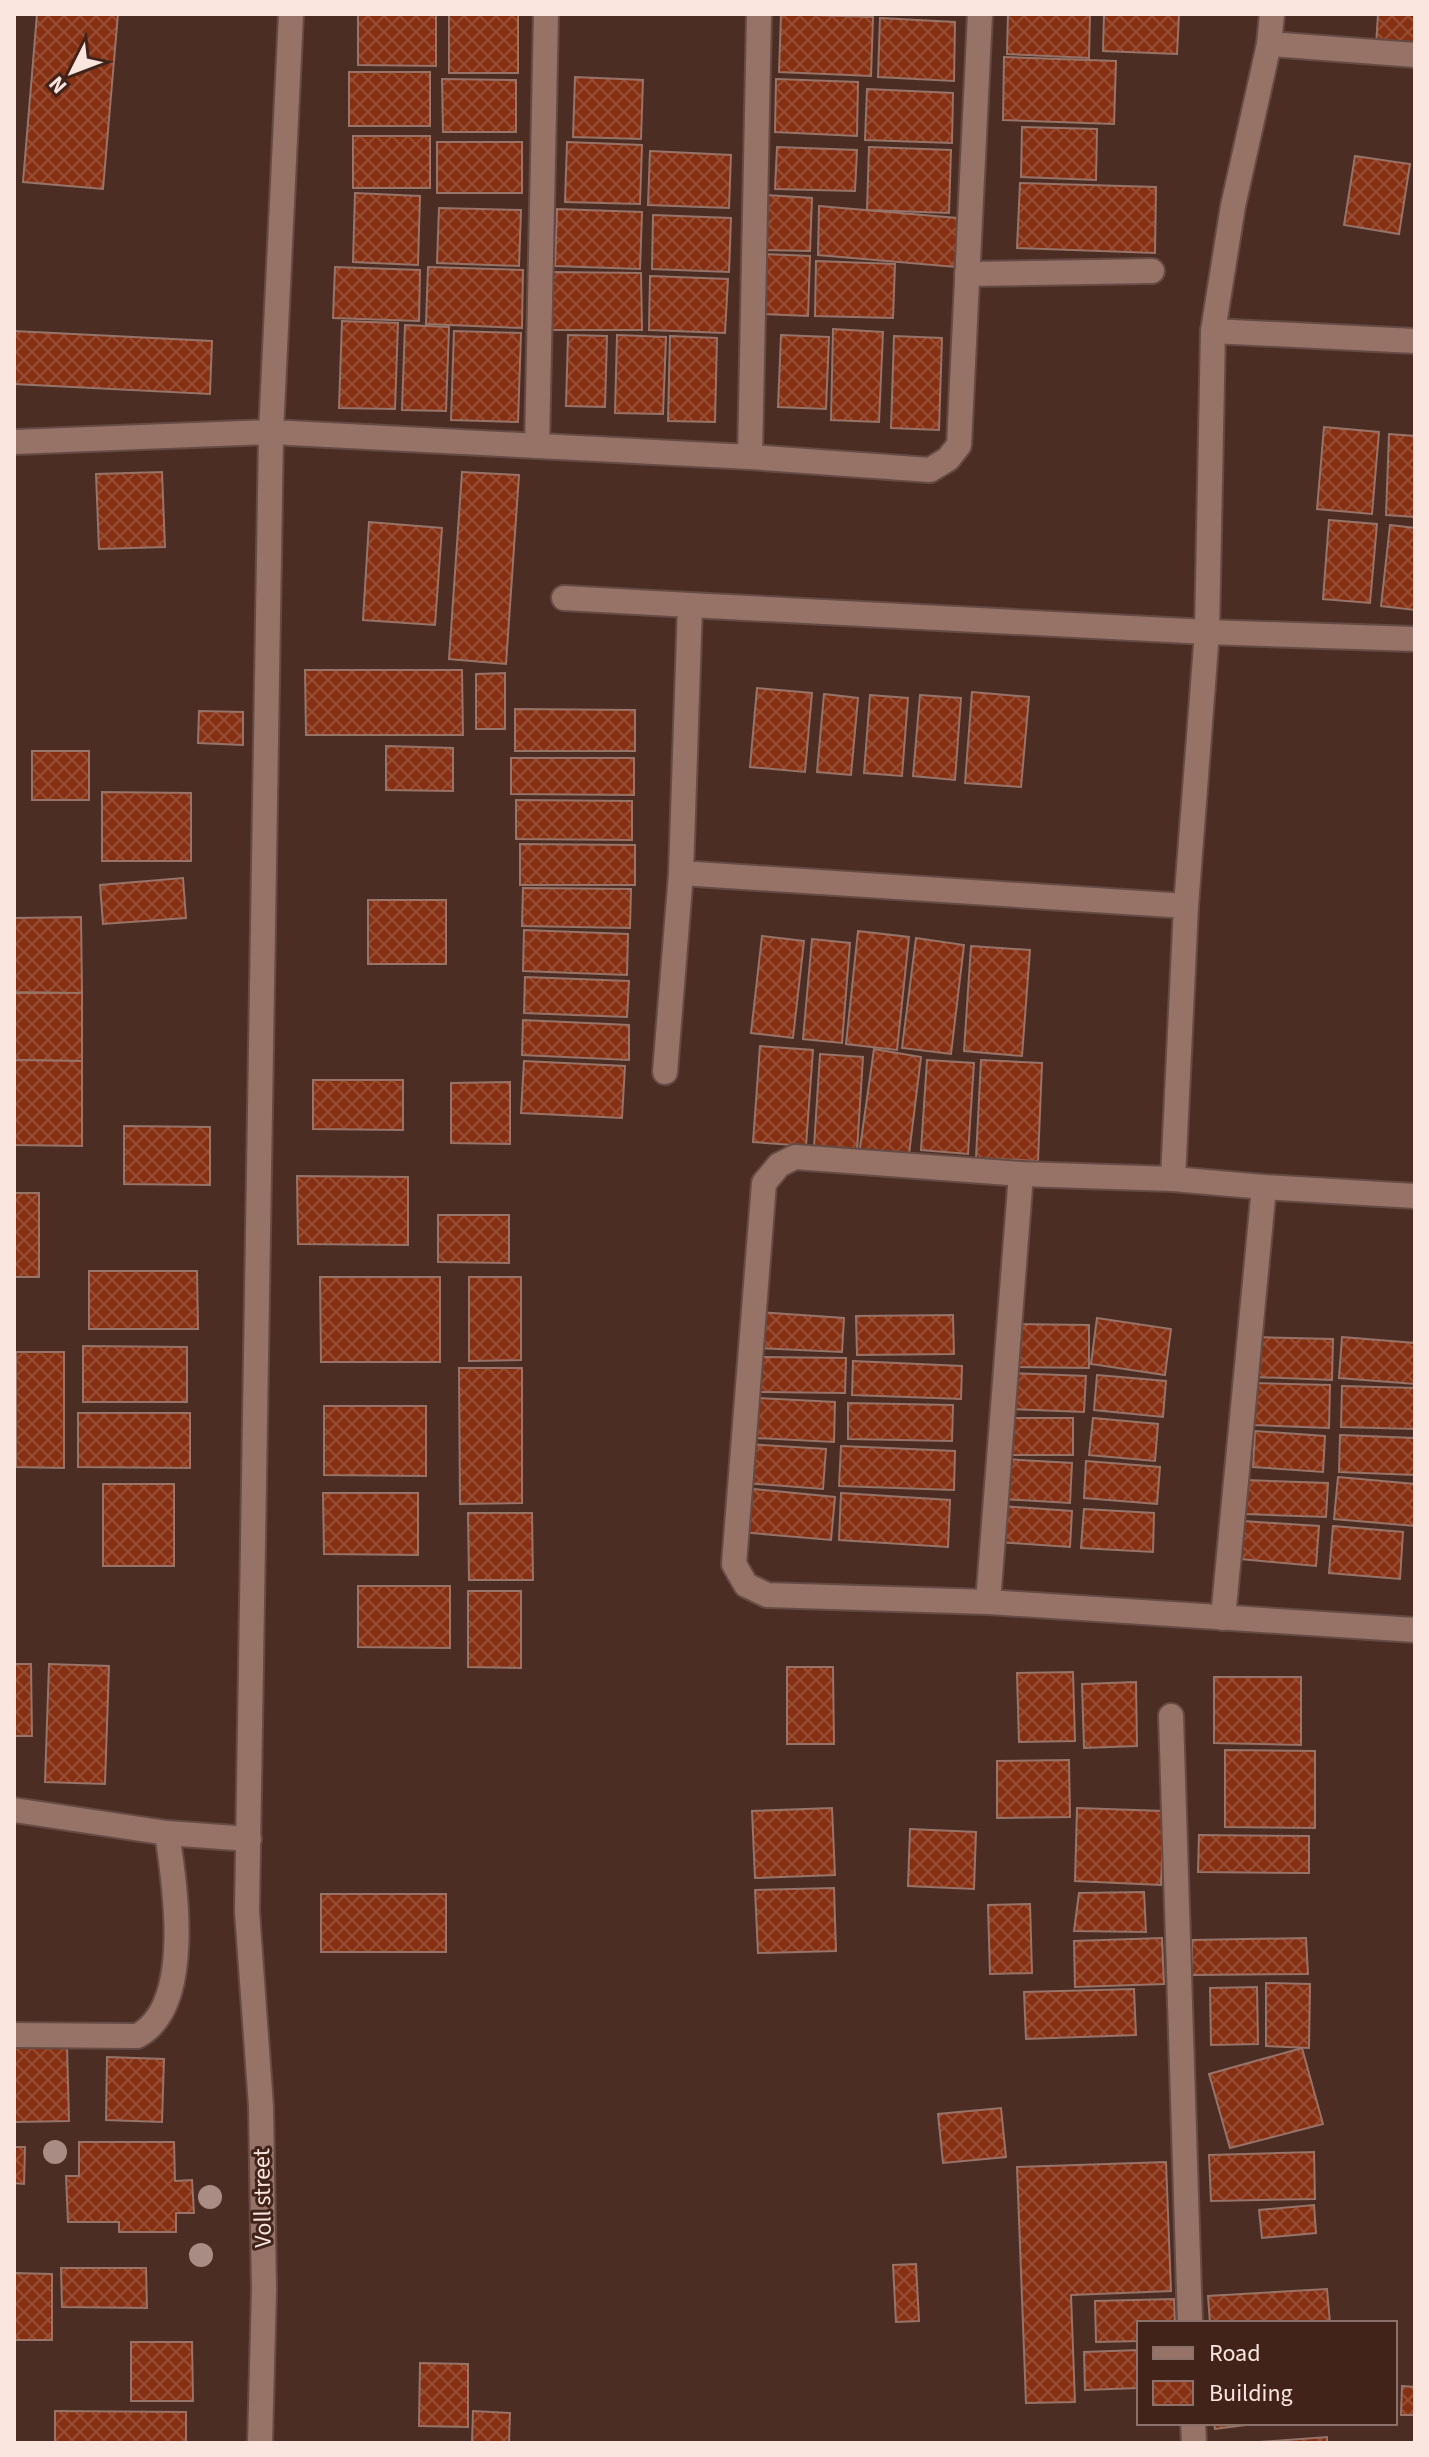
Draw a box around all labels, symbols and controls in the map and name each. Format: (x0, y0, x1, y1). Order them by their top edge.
north arrow (32, 32, 112, 112)
text: N (41, 69, 75, 101)
street label: Voll street (244, 2148, 281, 2248)
legend (1137, 2321, 1397, 2425)
text: Road (1209, 2336, 1261, 2371)
text: Building (1209, 2376, 1293, 2411)

